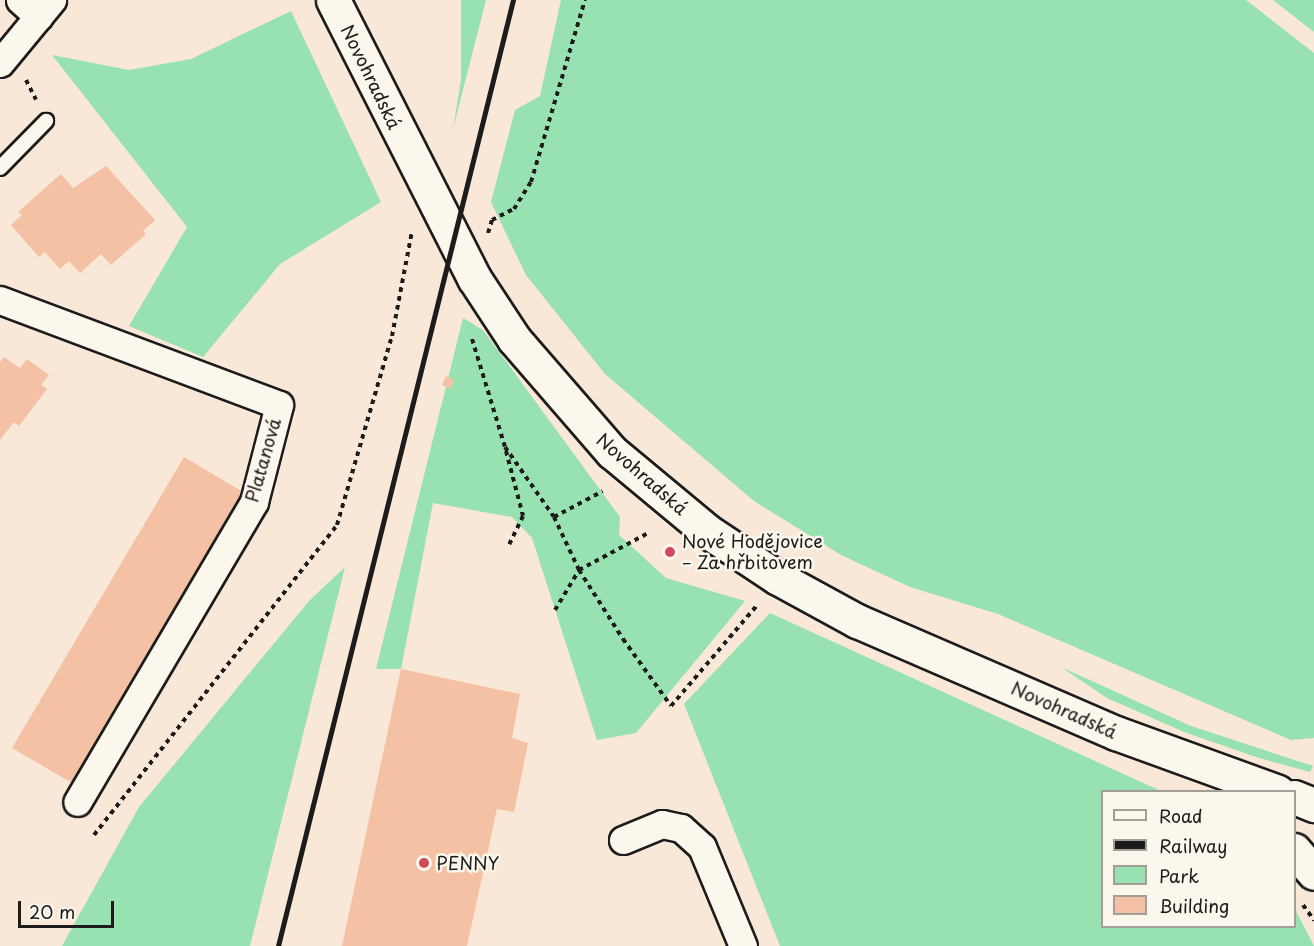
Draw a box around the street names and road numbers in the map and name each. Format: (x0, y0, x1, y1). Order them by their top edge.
street label: Novohradská (337, 21, 405, 133)
street label: Platanová (241, 415, 285, 505)
street label: Novohradská (592, 429, 692, 519)
street label: Novohradská (1008, 677, 1120, 743)

